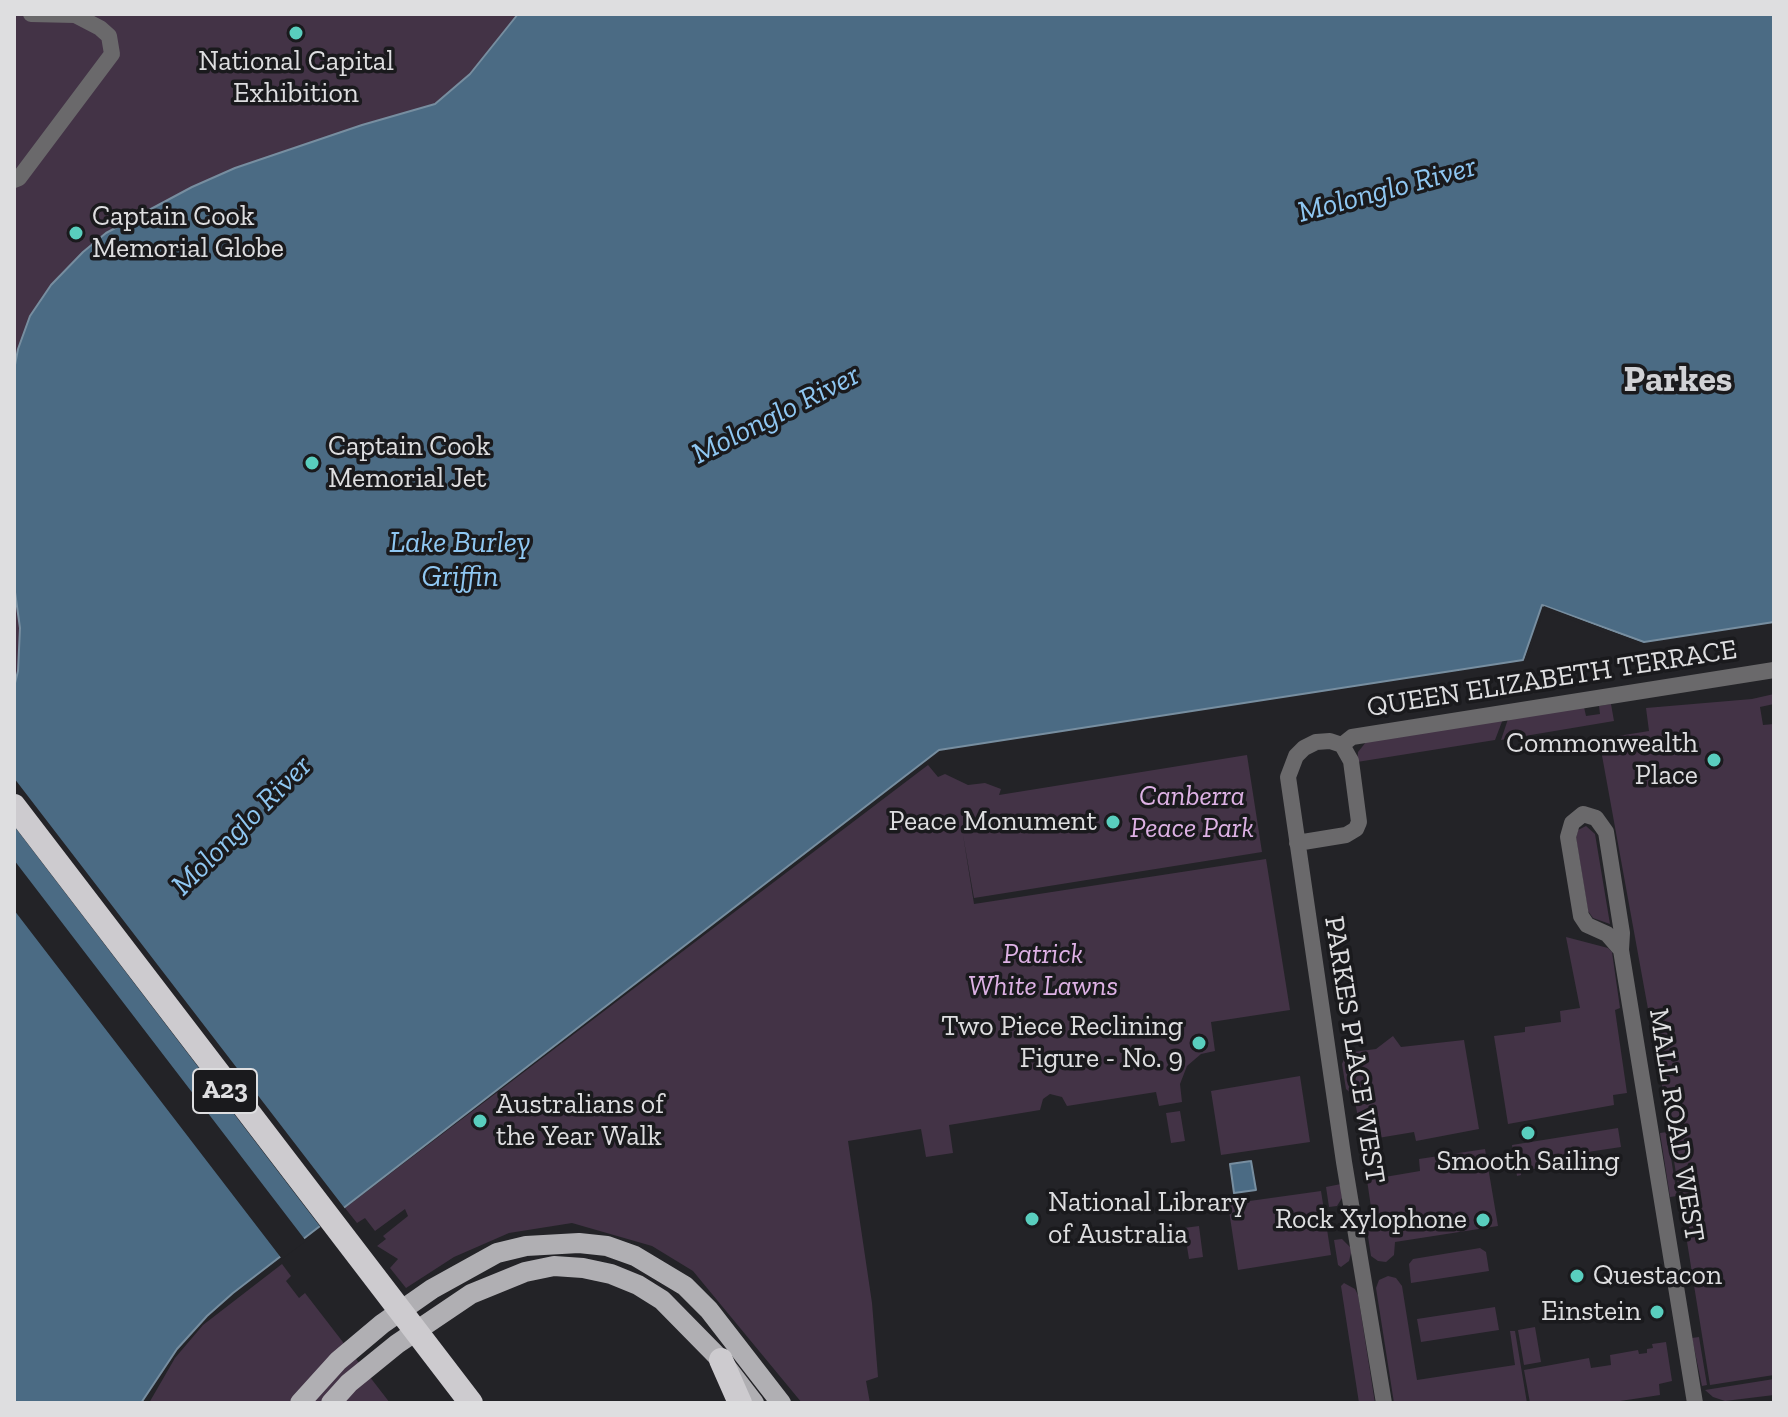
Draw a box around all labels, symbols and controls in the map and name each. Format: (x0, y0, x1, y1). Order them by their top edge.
marker: National Capital Exhibition (287, 24, 305, 42)
place label: National Capital Exhibition (198, 45, 394, 111)
water label: Molonglo River (1294, 149, 1480, 231)
place label: Captain Cook Memorial Globe (92, 200, 284, 266)
marker: Captain Cook Memorial Globe (67, 224, 85, 242)
water label: Molonglo River (686, 357, 866, 473)
district label: Parkes (1624, 359, 1732, 403)
place label: Captain Cook Memorial Jet (328, 430, 491, 496)
marker: Captain Cook Memorial Jet (303, 454, 321, 472)
water label: Lake Burley Griffin (389, 525, 531, 596)
street label: QUEEN ELIZABETH TERRACE (1365, 633, 1739, 725)
place label: Commonwealth Place (1506, 727, 1698, 793)
water label: Molonglo River (165, 749, 319, 903)
marker: Commonwealth Place (1705, 751, 1723, 769)
park label: Canberra Peace Park (1130, 780, 1254, 846)
place label: Peace Monument (888, 805, 1097, 839)
marker: Peace Monument (1104, 813, 1122, 831)
street label: PARKES PLACE WEST (1316, 914, 1392, 1186)
park label: Patrick White Lawns (968, 938, 1118, 1004)
street label: MALL ROAD WEST (1641, 1006, 1711, 1244)
place label: Two Piece Reclining Figure - No. 9 (941, 1010, 1183, 1076)
marker: Two Piece Reclining Figure - No. 9 (1190, 1034, 1208, 1052)
road number: A23 (193, 1069, 257, 1113)
place label: Australians of the Year Walk (496, 1088, 664, 1154)
marker: Australians of the Year Walk (471, 1112, 489, 1130)
marker: Smooth Sailing (1519, 1124, 1537, 1142)
place label: Smooth Sailing (1436, 1145, 1620, 1179)
place label: National Library of Australia (1048, 1186, 1247, 1252)
place label: Rock Xylophone (1275, 1203, 1467, 1237)
marker: National Library of Australia (1023, 1210, 1041, 1228)
marker: Rock Xylophone (1474, 1211, 1492, 1229)
place label: Questacon (1593, 1259, 1722, 1293)
marker: Questacon (1568, 1267, 1586, 1285)
place label: Einstein (1541, 1295, 1641, 1329)
marker: Einstein (1648, 1303, 1666, 1321)

